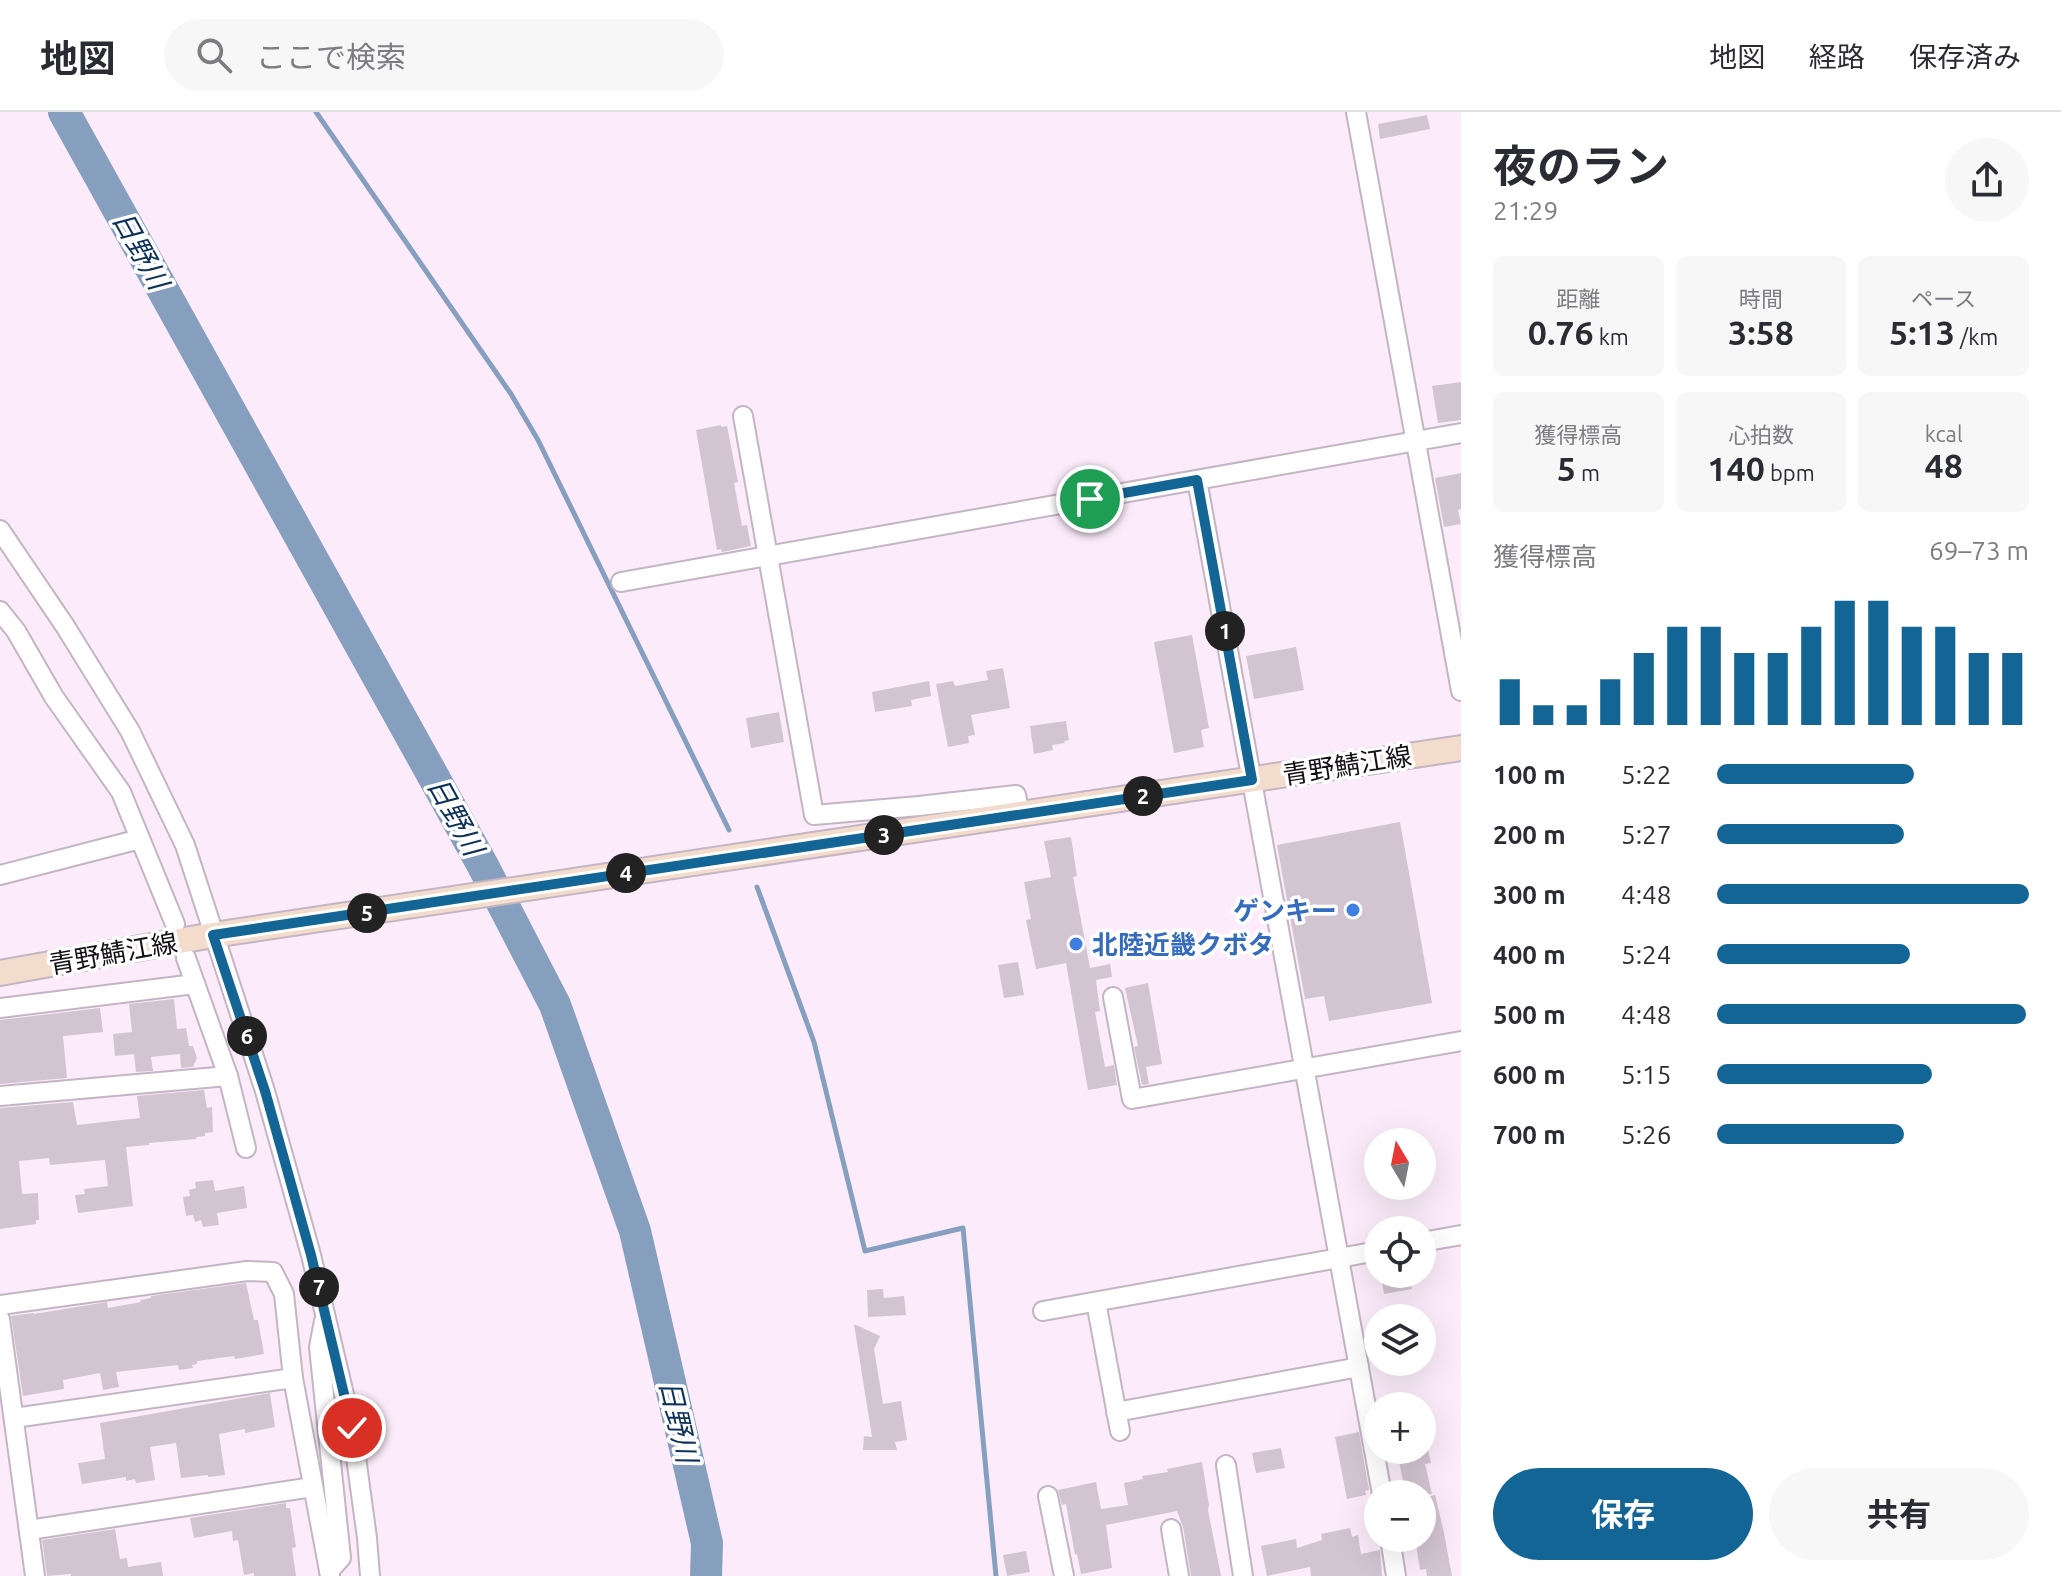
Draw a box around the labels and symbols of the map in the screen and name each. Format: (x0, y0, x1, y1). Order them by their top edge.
water label: 日野川 (107, 206, 176, 297)
pin (1056, 465, 1124, 533)
pin: 1 (1205, 611, 1245, 651)
street label: 青野鯖江線 (1281, 741, 1413, 789)
water label: 日野川 (422, 772, 491, 863)
pin: 2 (1123, 776, 1163, 816)
pin: 3 (864, 815, 904, 855)
pin: 4 (606, 853, 646, 893)
pin: 5 (347, 893, 387, 933)
place label: ゲンキー (1233, 896, 1337, 925)
marker: ゲンキー (1344, 901, 1362, 919)
street label: 青野鯖江線 (46, 927, 180, 979)
place label: 北陸近畿クボタ (1092, 930, 1274, 959)
marker: 北陸近畿クボタ (1067, 935, 1085, 953)
pin: 6 (227, 1016, 267, 1056)
north arrow (1364, 1128, 1436, 1200)
pin: 7 (299, 1267, 339, 1307)
water label: 日野川 (654, 1377, 704, 1468)
pin (318, 1394, 386, 1462)

